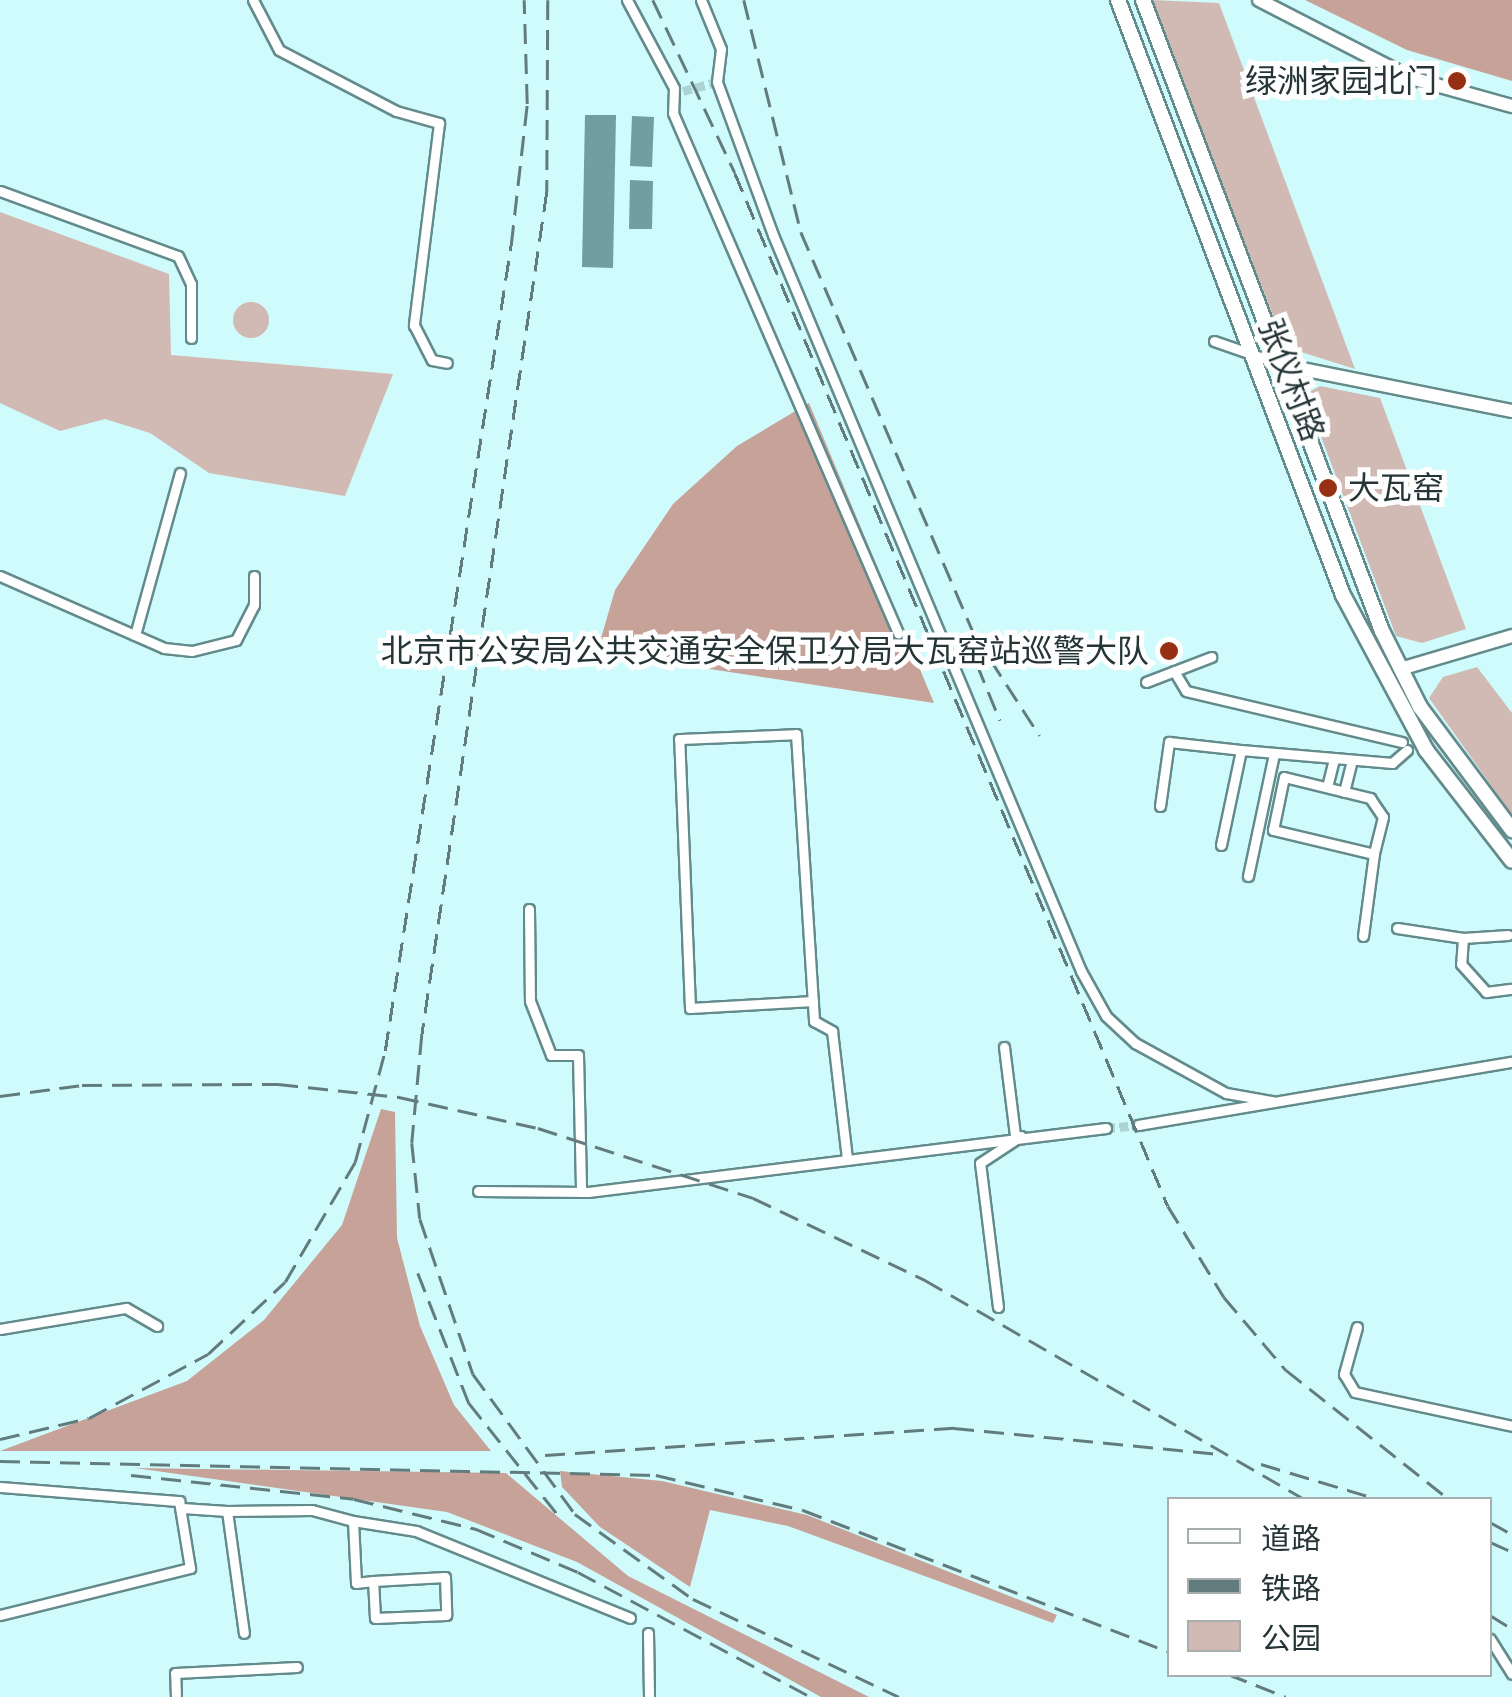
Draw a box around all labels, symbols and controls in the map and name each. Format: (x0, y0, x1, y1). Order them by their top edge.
place label: 绿洲家园北门 (1245, 62, 1437, 100)
marker: 绿洲家园北门 (1446, 70, 1468, 92)
street label: 张仪村路 (1250, 313, 1332, 447)
place label: 大瓦窑 (1348, 469, 1444, 507)
marker: 大瓦窑 (1317, 477, 1339, 499)
place label: 北京市公安局公共交通安全保卫分局大瓦窑站巡警大队 (381, 632, 1149, 670)
marker: 北京市公安局公共交通安全保卫分局大瓦窑站巡警大队 (1158, 640, 1180, 662)
legend (1167, 1497, 1492, 1677)
text: 道路 (1261, 1521, 1321, 1557)
text: 铁路 (1261, 1571, 1321, 1607)
text: 公园 (1261, 1621, 1321, 1657)

